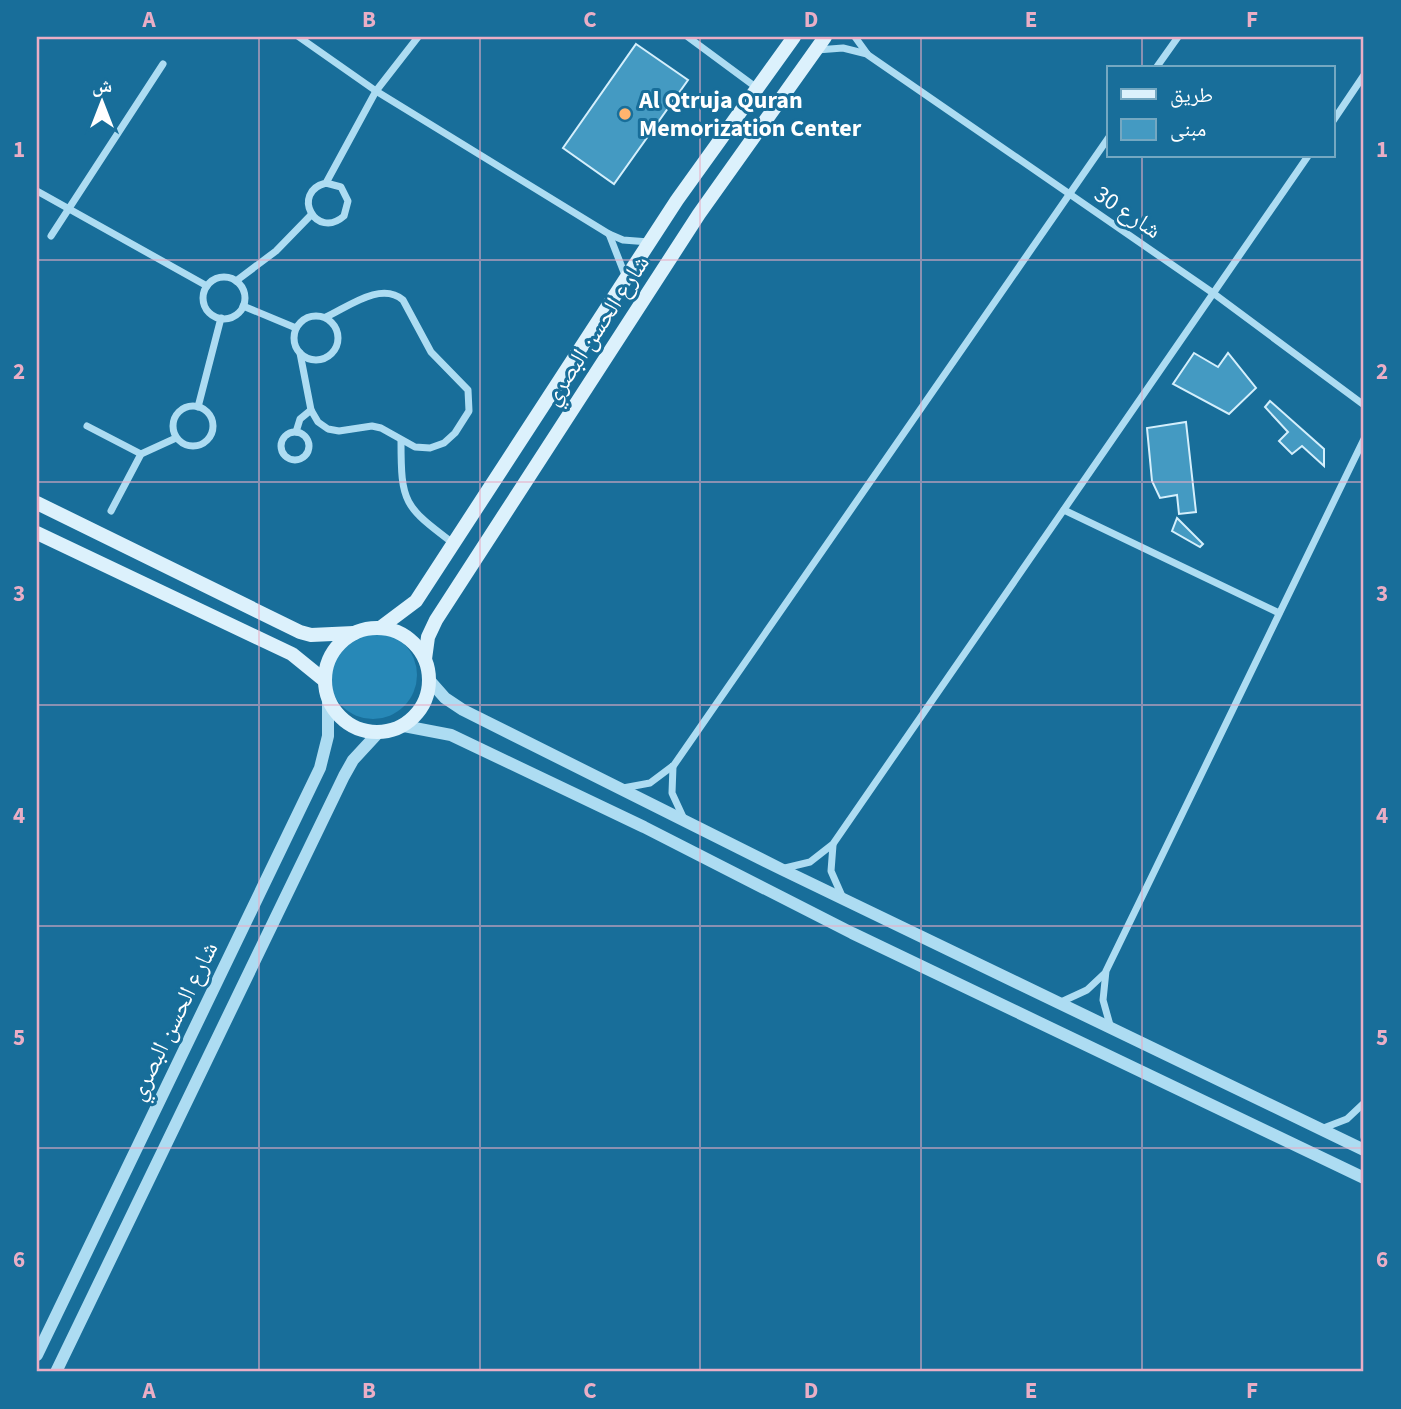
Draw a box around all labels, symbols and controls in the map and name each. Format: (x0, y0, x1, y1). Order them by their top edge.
text: A (141, 3, 156, 36)
text: B (362, 3, 376, 36)
text: C (583, 3, 597, 36)
text: D (804, 3, 818, 36)
text: E (1025, 3, 1037, 36)
text: F (1246, 3, 1258, 36)
north arrow (66, 66, 136, 136)
legend (1107, 66, 1334, 158)
text: ش (92, 73, 112, 100)
text: طريق (1170, 80, 1213, 110)
place label: Al Qtruja Quran Memorization Center (638, 83, 862, 146)
marker: Al Qtruja Quran Memorization Center (617, 106, 633, 122)
text: مبنى (1170, 114, 1206, 144)
text: 1 (13, 133, 25, 166)
text: 1 (1376, 133, 1388, 166)
street label: شارع 30 (1087, 177, 1168, 248)
street label: شارع الحسن البصري (535, 248, 659, 413)
text: 2 (13, 355, 25, 388)
text: 2 (1376, 355, 1388, 388)
text: 3 (13, 577, 25, 610)
text: 3 (1376, 577, 1388, 610)
text: 4 (13, 799, 25, 832)
text: 4 (1376, 799, 1388, 832)
street label: شارع الحسن البصري (120, 936, 228, 1107)
text: 5 (13, 1021, 25, 1054)
text: 5 (1376, 1021, 1388, 1054)
text: 6 (13, 1243, 25, 1276)
text: 6 (1376, 1243, 1388, 1276)
text: A (141, 1374, 156, 1407)
text: B (362, 1374, 376, 1407)
text: C (583, 1374, 597, 1407)
text: D (804, 1374, 818, 1407)
text: E (1025, 1374, 1037, 1407)
text: F (1246, 1374, 1258, 1407)

